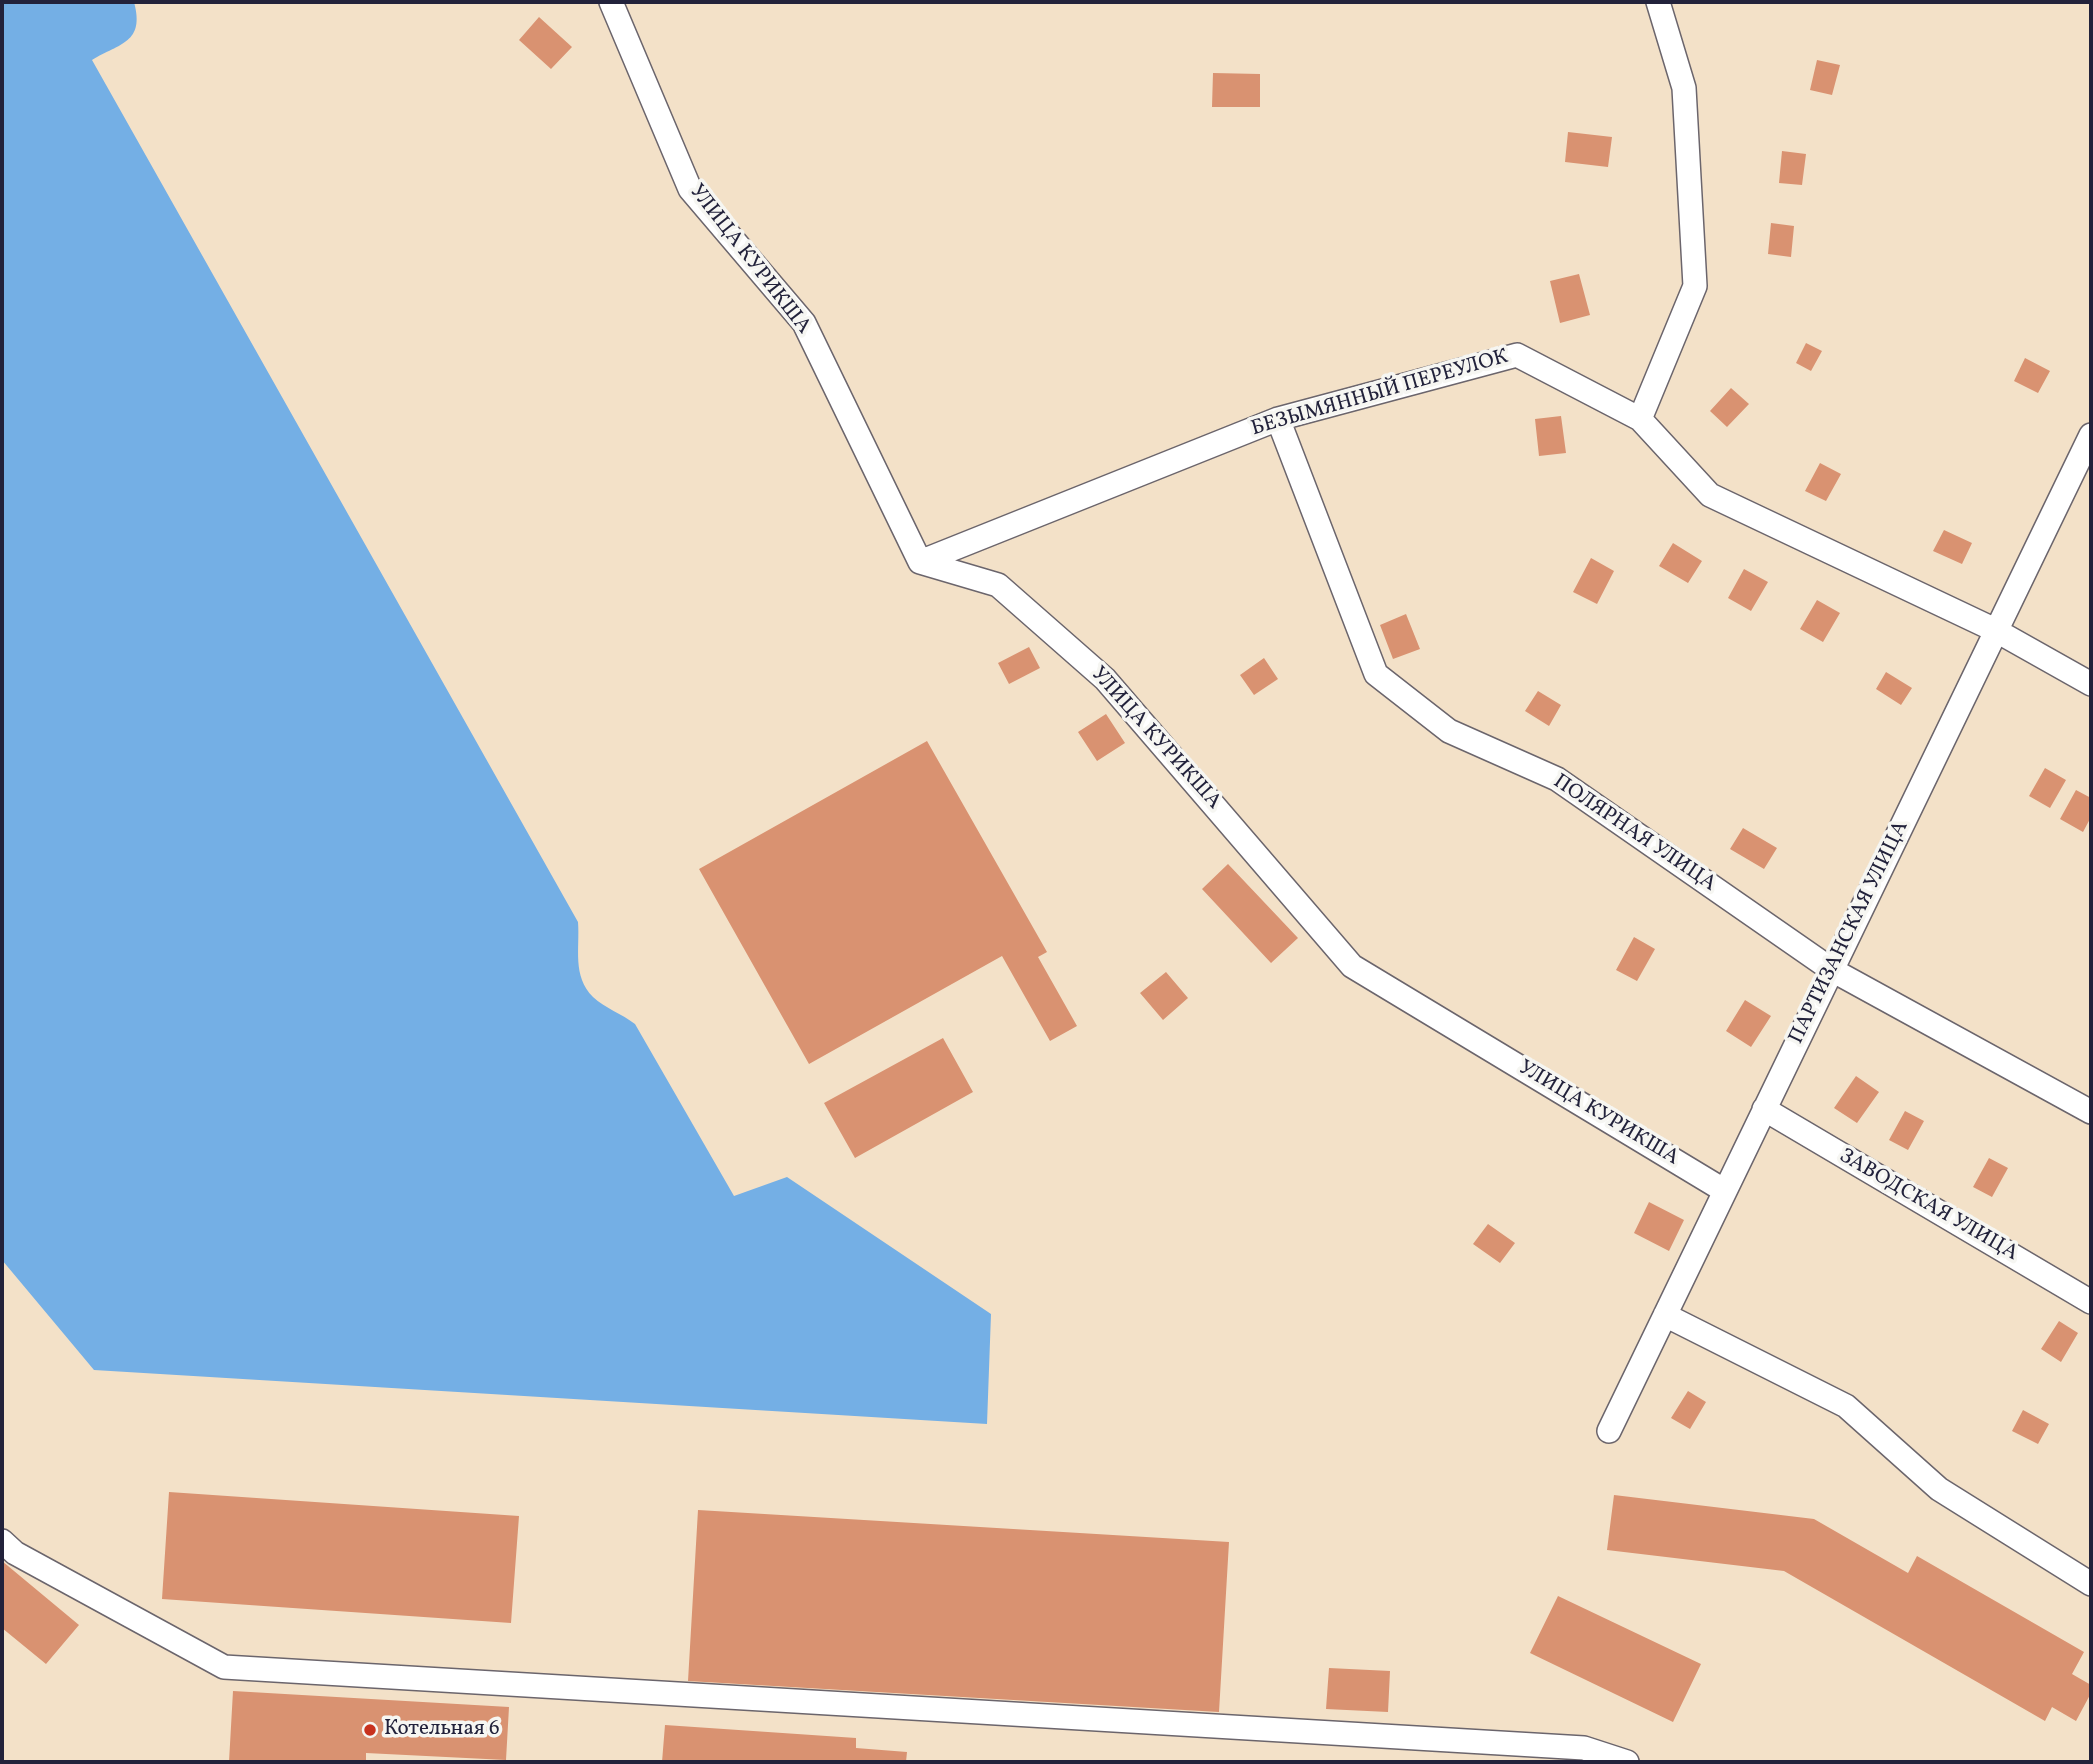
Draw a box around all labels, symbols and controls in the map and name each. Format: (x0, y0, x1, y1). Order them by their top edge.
street label: УЛИЦА КУРИКША (683, 180, 815, 340)
street label: БЕЗЫМЯННЫЙ ПЕРЕУЛОК (1249, 345, 1511, 443)
street label: УЛИЦА КУРИКША (1084, 663, 1226, 815)
street label: ПОЛЯРНАЯ УЛИЦА (1548, 770, 1720, 898)
street label: ПАРТИЗАНСКАЯ УЛИЦА (1785, 817, 1915, 1049)
street label: УЛИЦА КУРИКША (1513, 1056, 1683, 1172)
street label: ЗАВОДСКАЯ УЛИЦА (1834, 1145, 2022, 1267)
place label: Котельная 6 (384, 1717, 500, 1743)
marker: Котельная 6 (362, 1722, 378, 1738)

